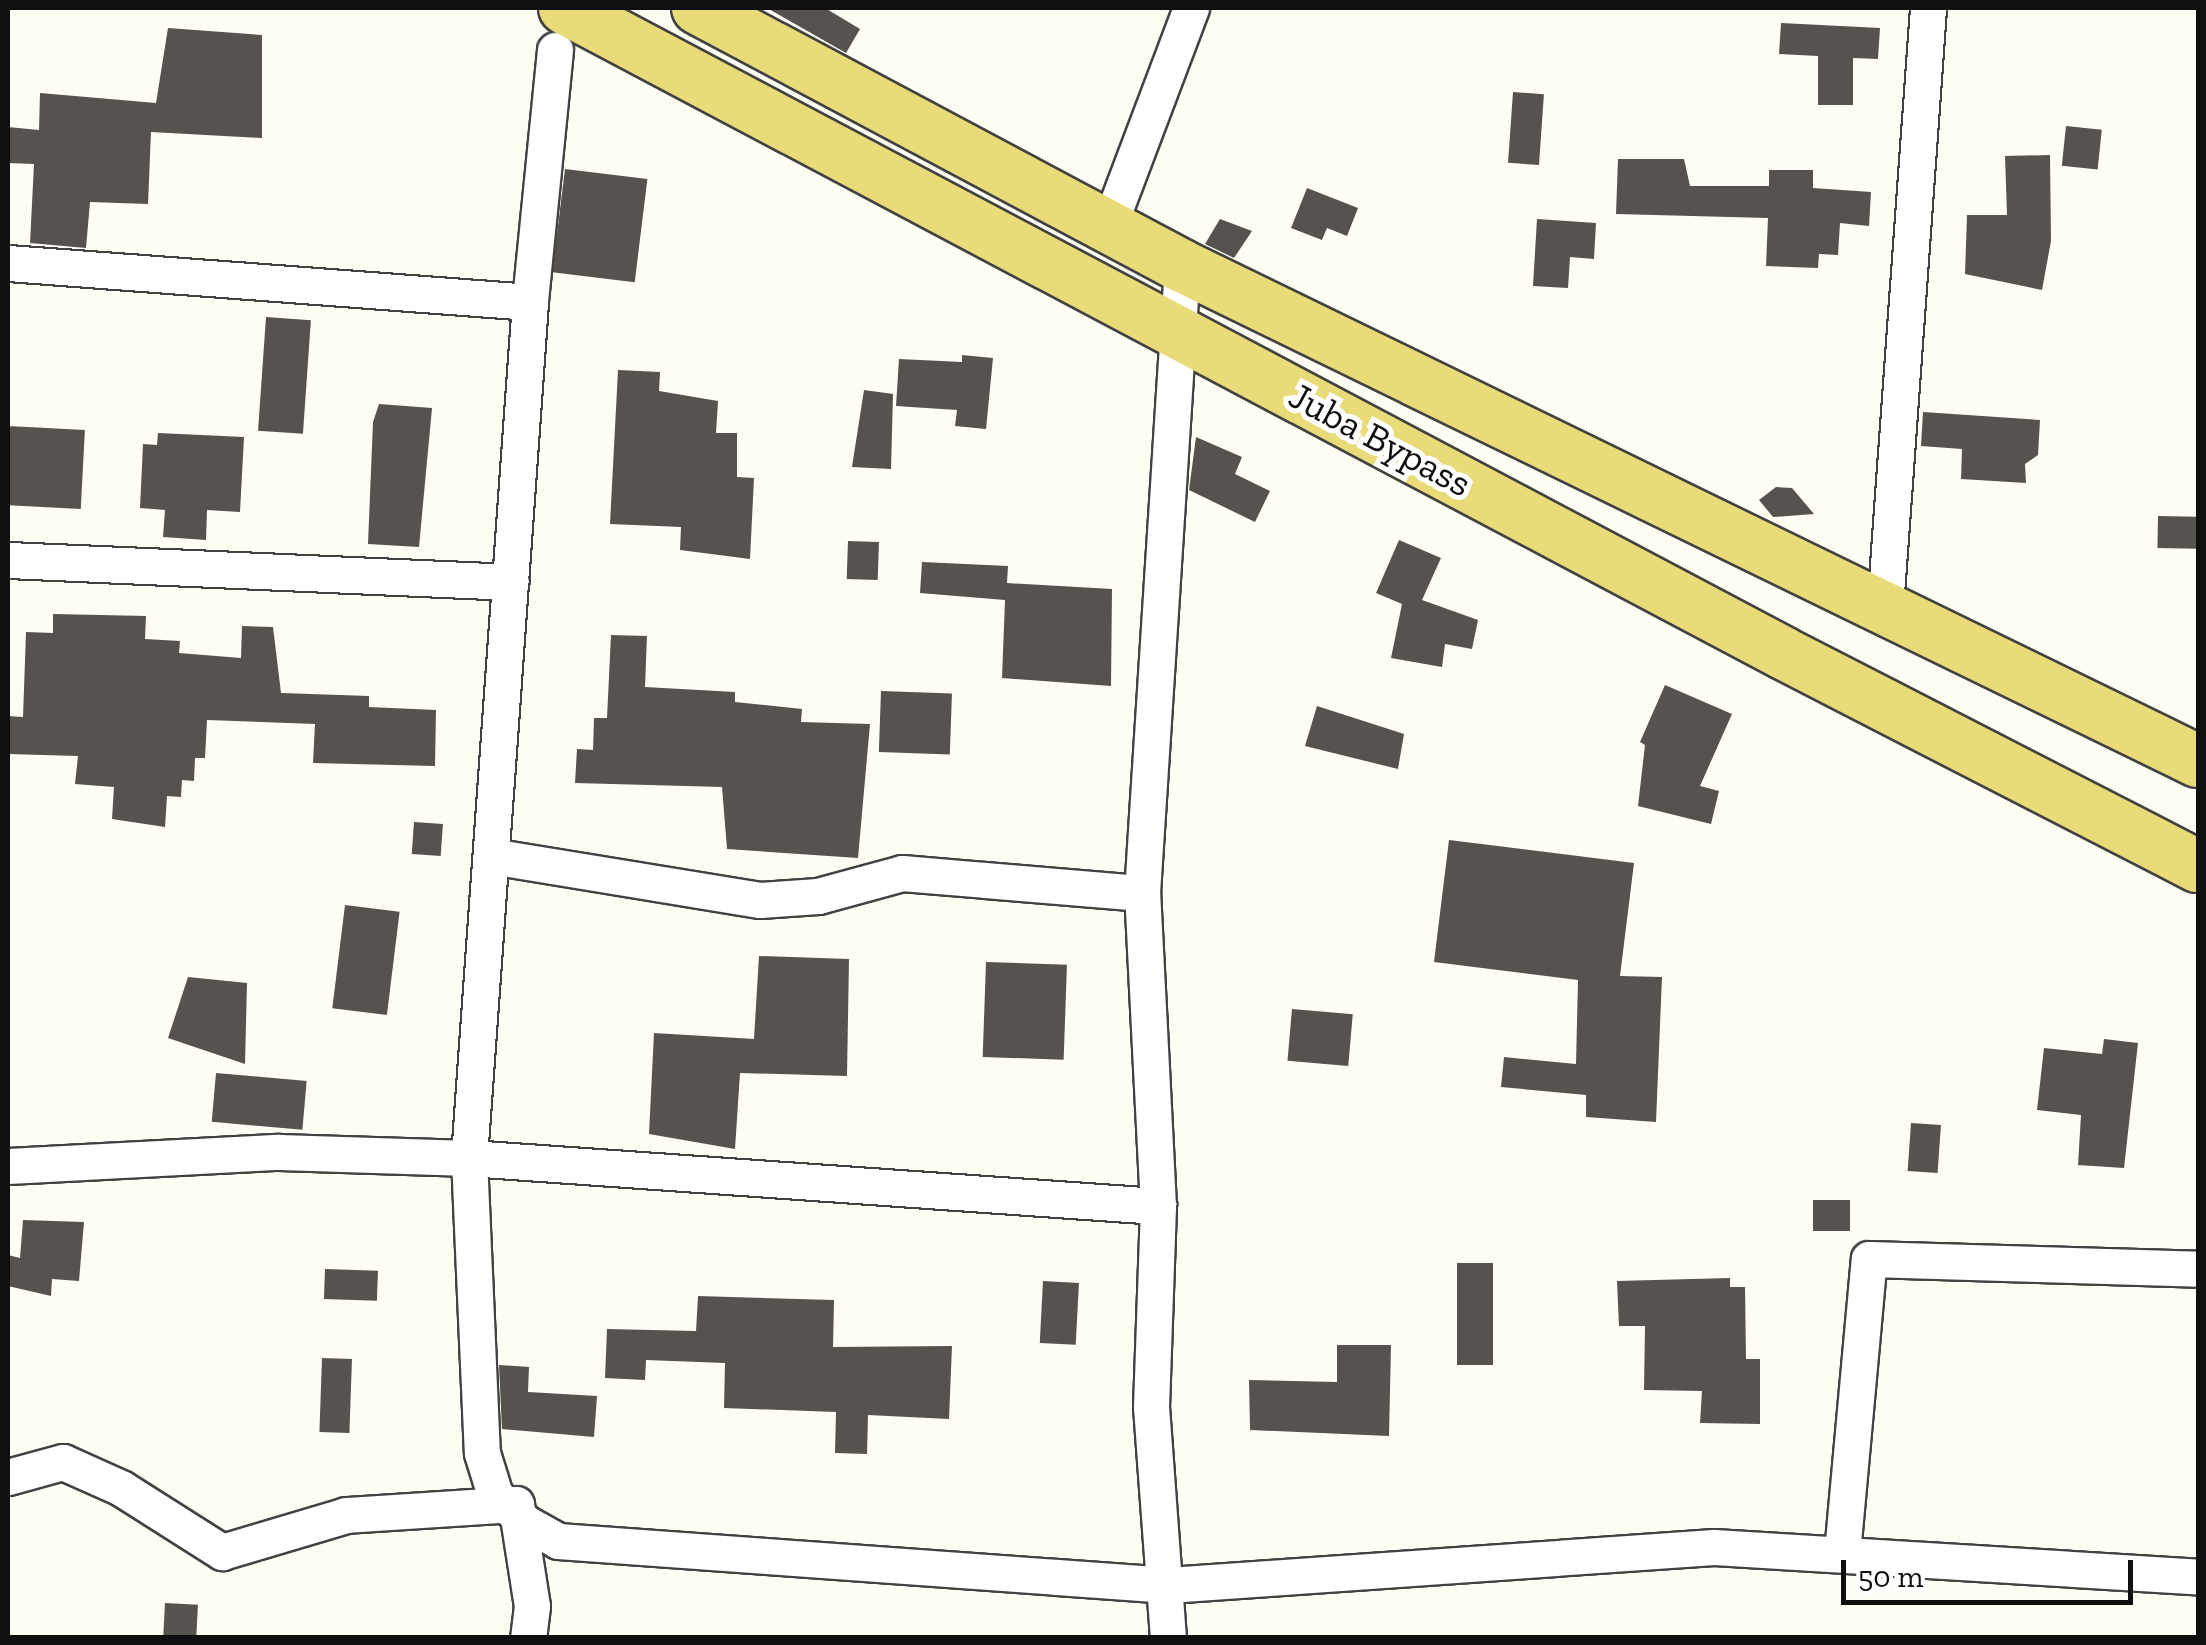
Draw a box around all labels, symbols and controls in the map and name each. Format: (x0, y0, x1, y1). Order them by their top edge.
street label: Juba Bypass (1281, 373, 1479, 507)
scale bar (1846, 1540, 2138, 1602)
text: 50 m (1858, 1559, 1923, 1595)

